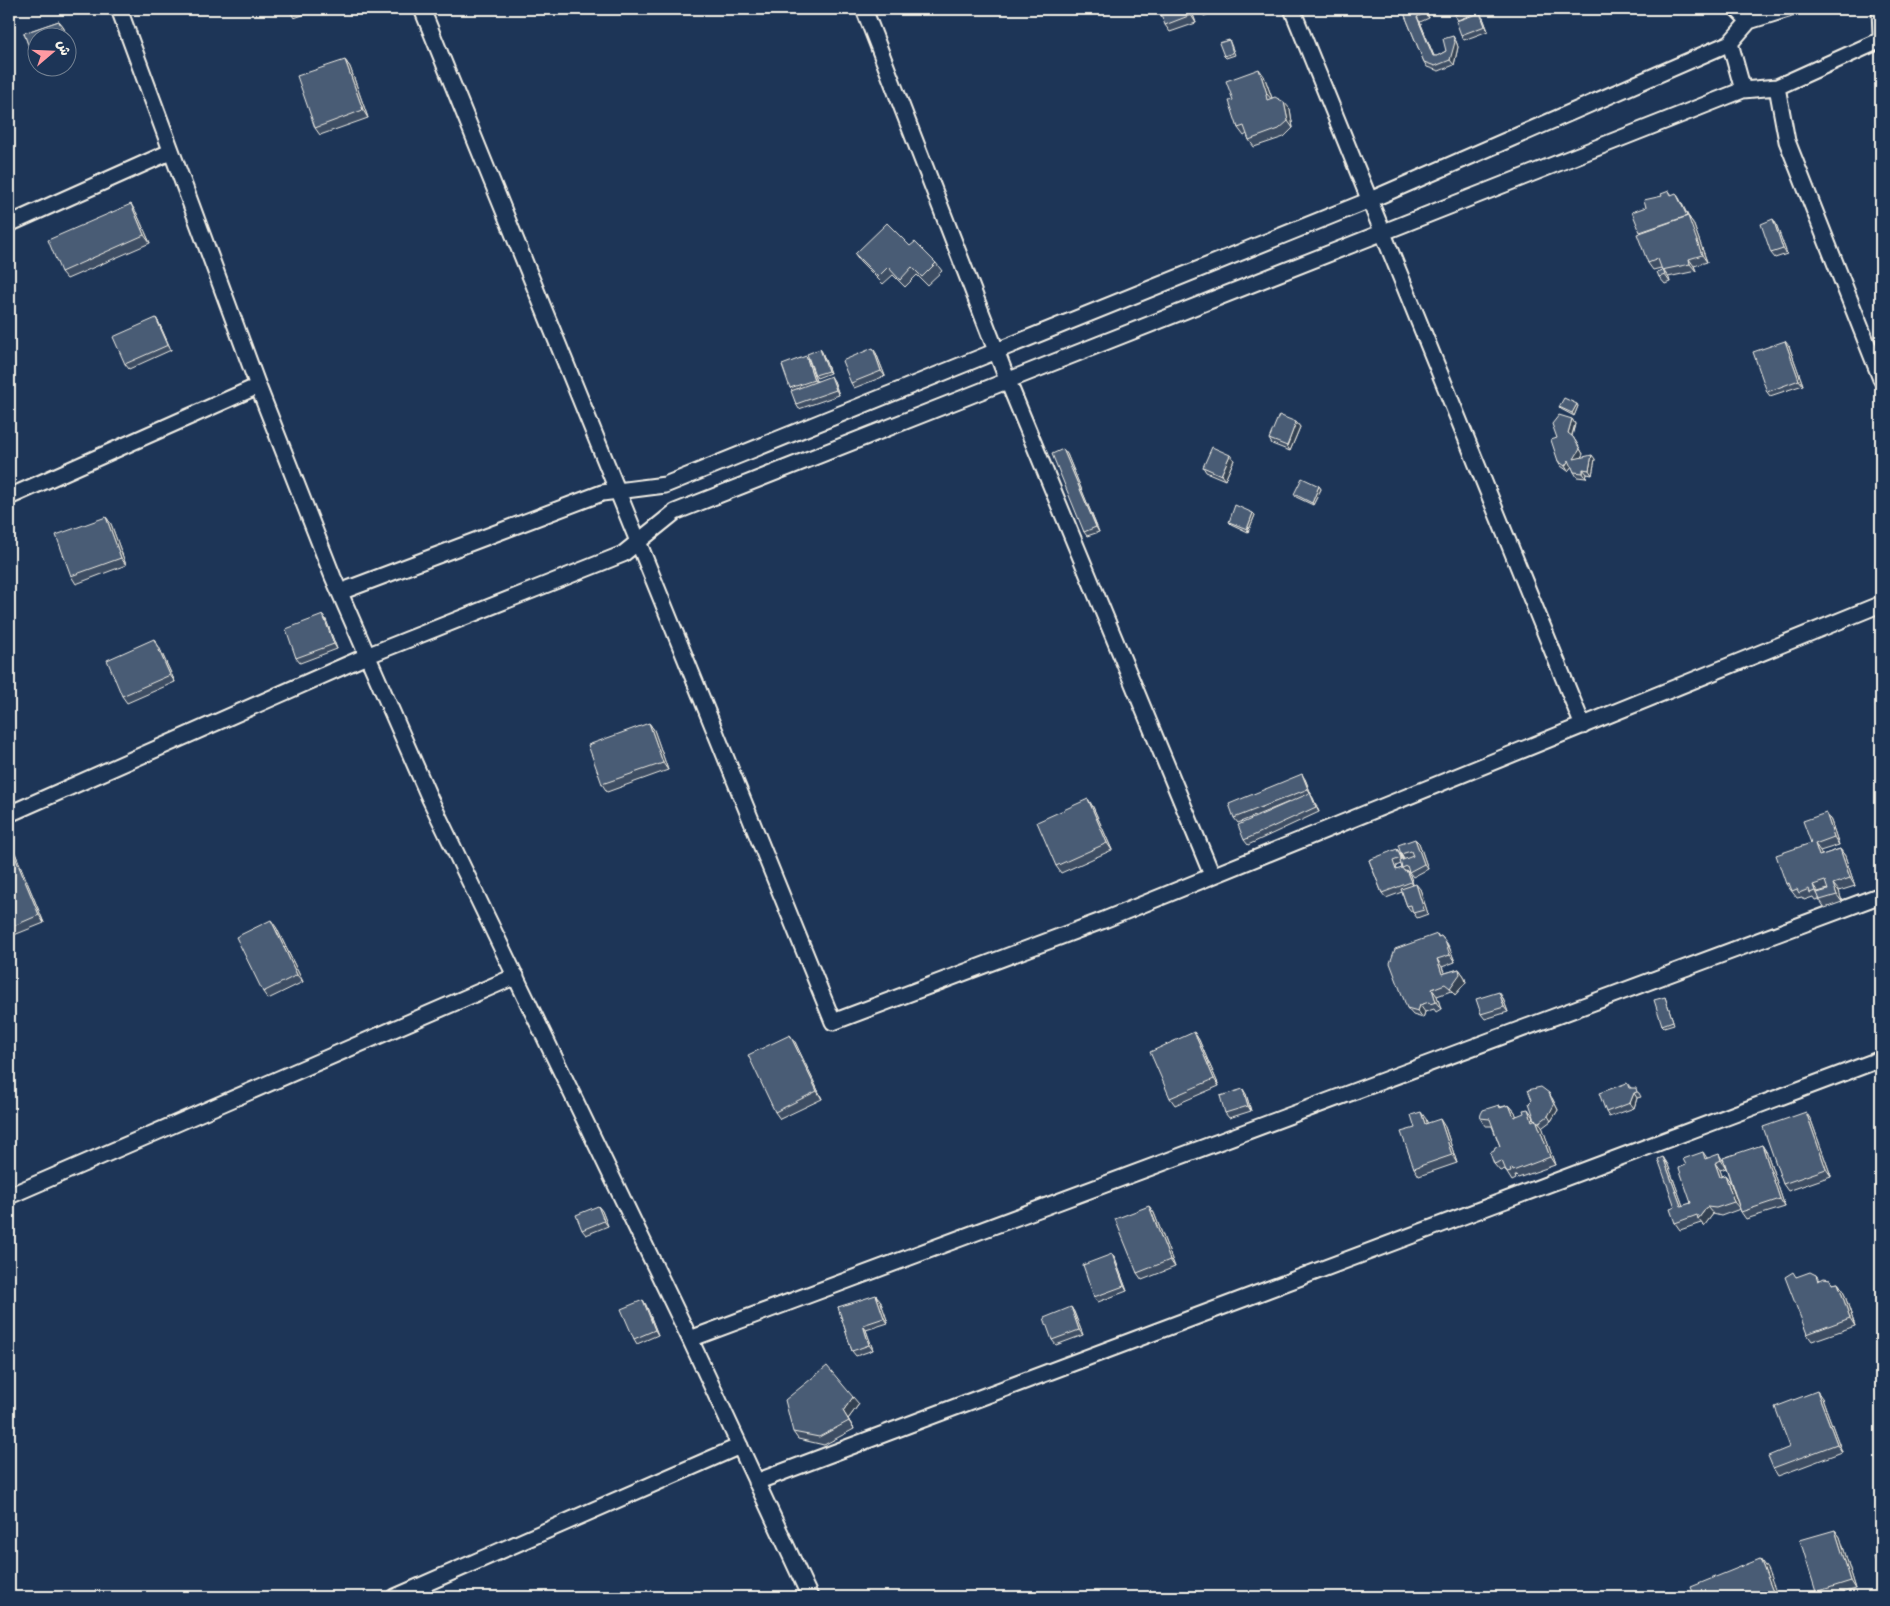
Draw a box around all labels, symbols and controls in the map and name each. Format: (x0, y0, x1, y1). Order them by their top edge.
north arrow (28, 28, 78, 78)
text: ش (50, 37, 76, 59)

